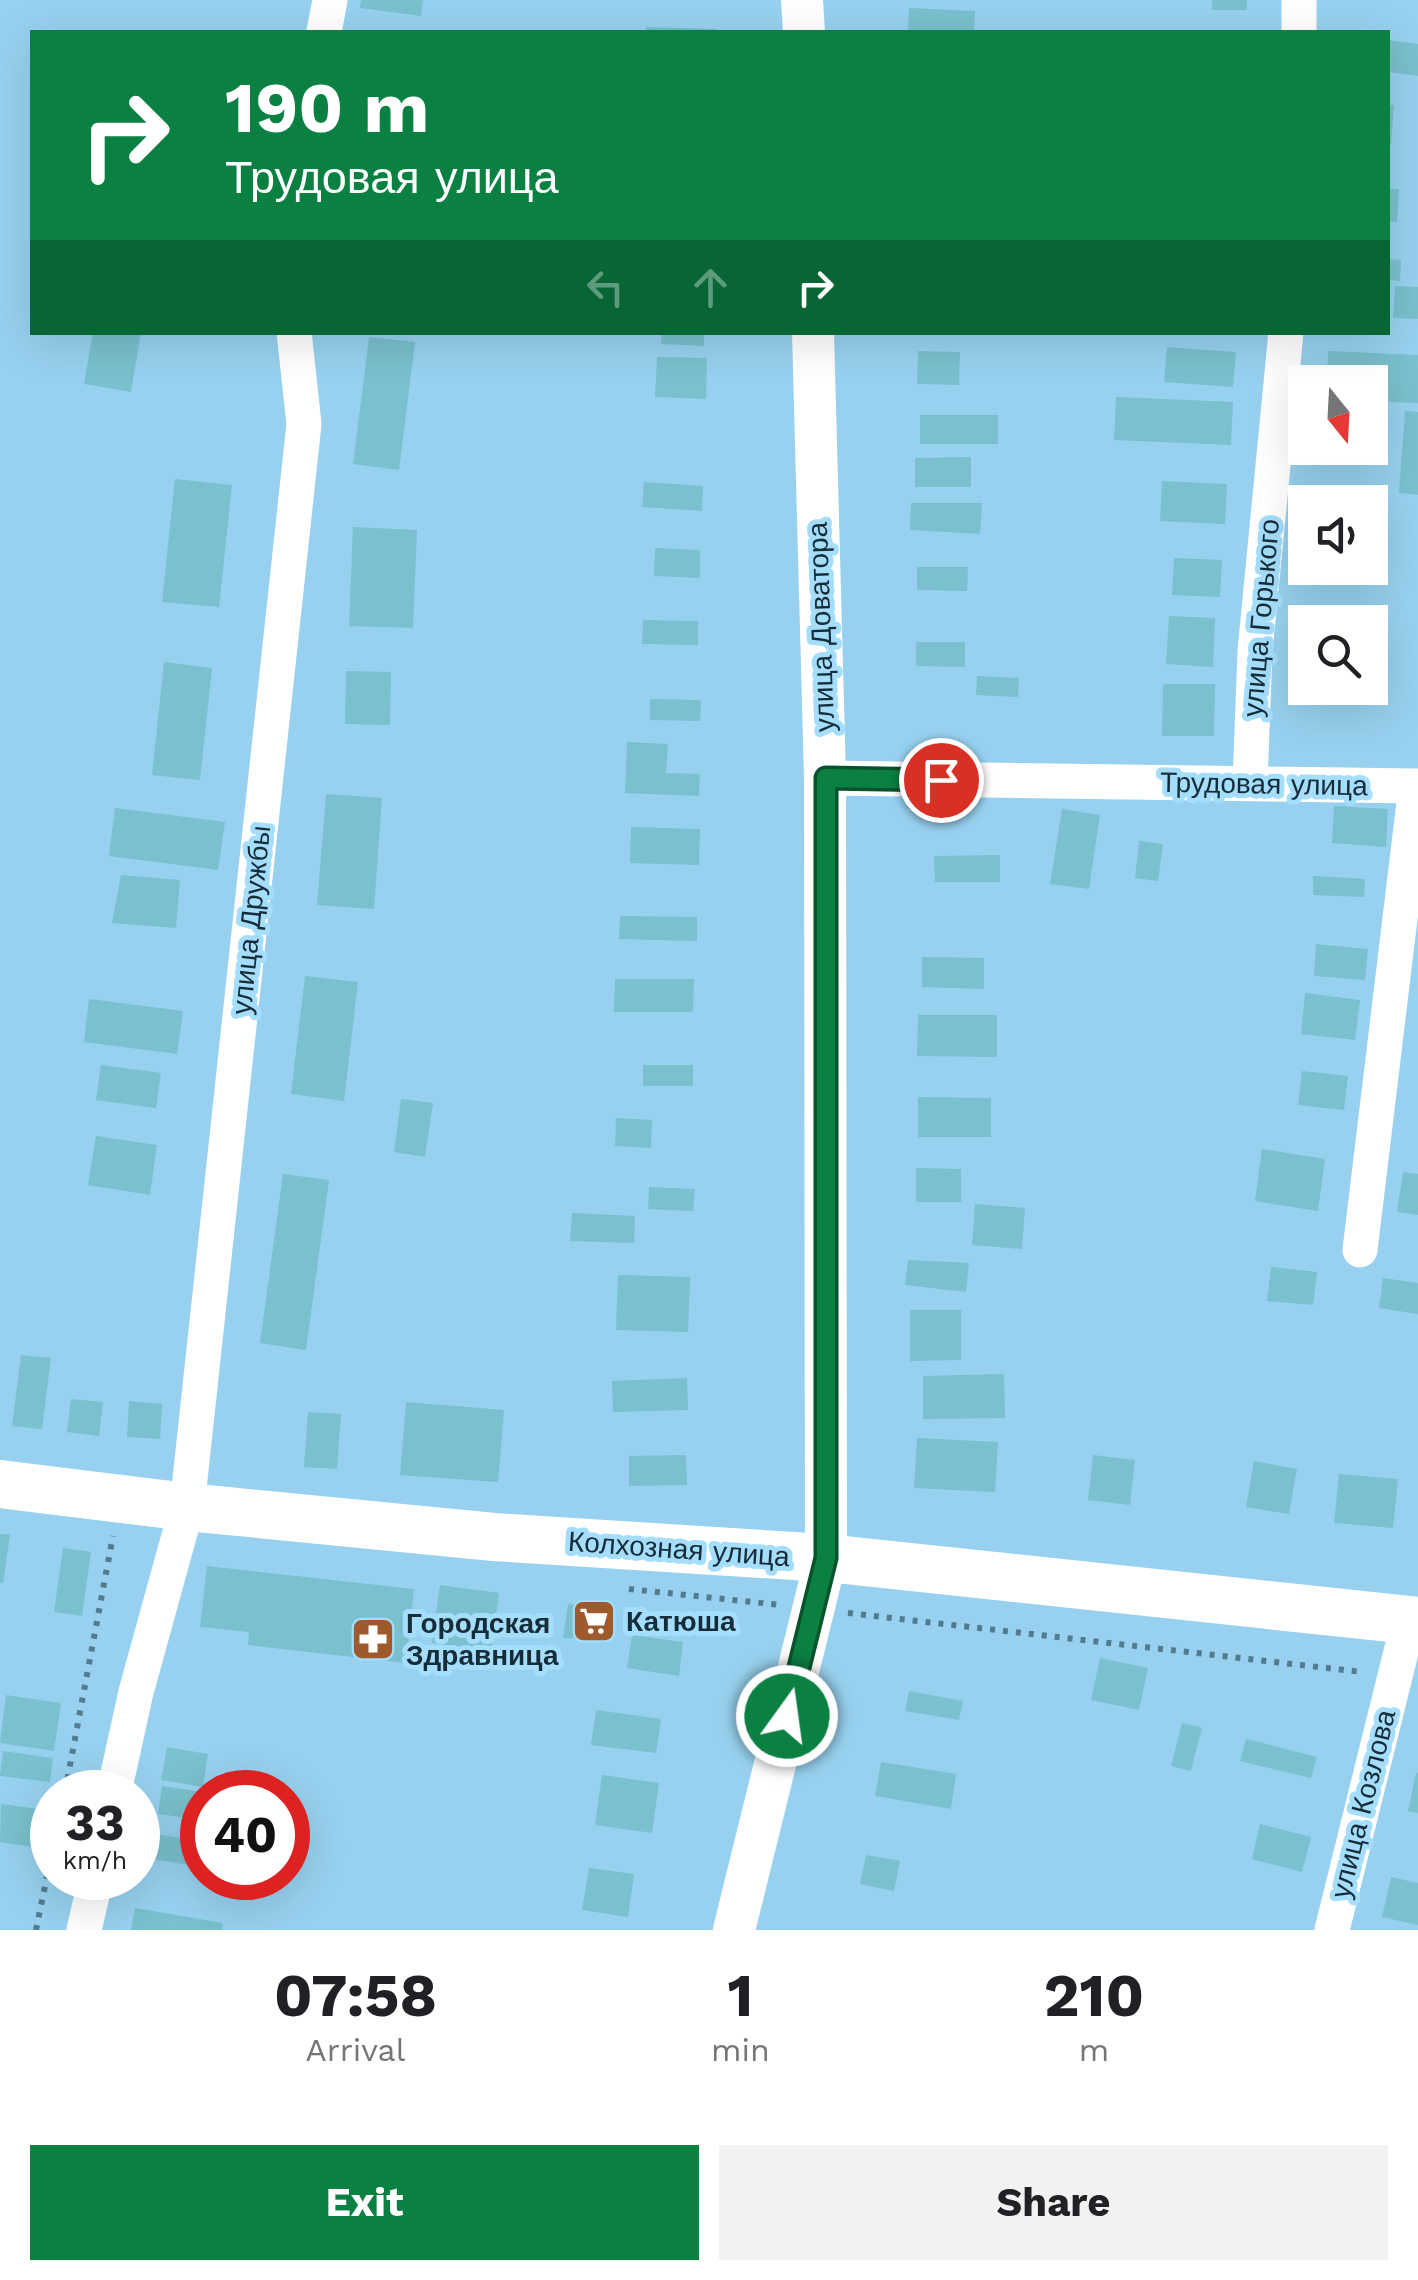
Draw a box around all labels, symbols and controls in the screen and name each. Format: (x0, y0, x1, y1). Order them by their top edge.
text: 190 m (225, 67, 429, 149)
icon: right (60, 70, 190, 200)
text: Трудовая улица (225, 151, 559, 204)
icon: left (578, 260, 633, 315)
icon: ahead (683, 260, 738, 315)
icon: right (788, 260, 843, 315)
north arrow (1288, 365, 1388, 465)
map controls (1288, 365, 1388, 705)
button: sound (1288, 485, 1388, 585)
street label: улица Горького (1236, 518, 1286, 718)
street label: улица Доватора (801, 521, 841, 733)
button: search (1288, 605, 1388, 705)
pin (899, 738, 984, 823)
icon: arrive (914, 753, 969, 808)
street label: Трудовая улица (1160, 766, 1368, 802)
street label: улица Дружбы (225, 824, 277, 1016)
street label: Колхозная улица (567, 1525, 791, 1573)
supermarket icon: Катюша (571, 1598, 617, 1644)
place label: Катюша (626, 1605, 736, 1638)
place label: Городская Здравница (406, 1607, 559, 1672)
pharmacy icon: Городская Здравница (350, 1616, 396, 1662)
position arrow (735, 1664, 839, 1768)
street label: улица Козлова (1324, 1706, 1402, 1902)
speed limit sign: 40 (180, 1770, 310, 1900)
text: 33 (65, 1793, 125, 1852)
text: km/h (63, 1846, 127, 1875)
text: 07:58 (274, 1960, 437, 2031)
text: 1 (728, 1960, 753, 2031)
text: 210 (1044, 1960, 1144, 2031)
text: Arrival (306, 2031, 405, 2069)
text: min (711, 2031, 770, 2069)
text: m (1079, 2031, 1109, 2069)
button: Exit (30, 2145, 699, 2260)
button: Share (719, 2145, 1388, 2260)

